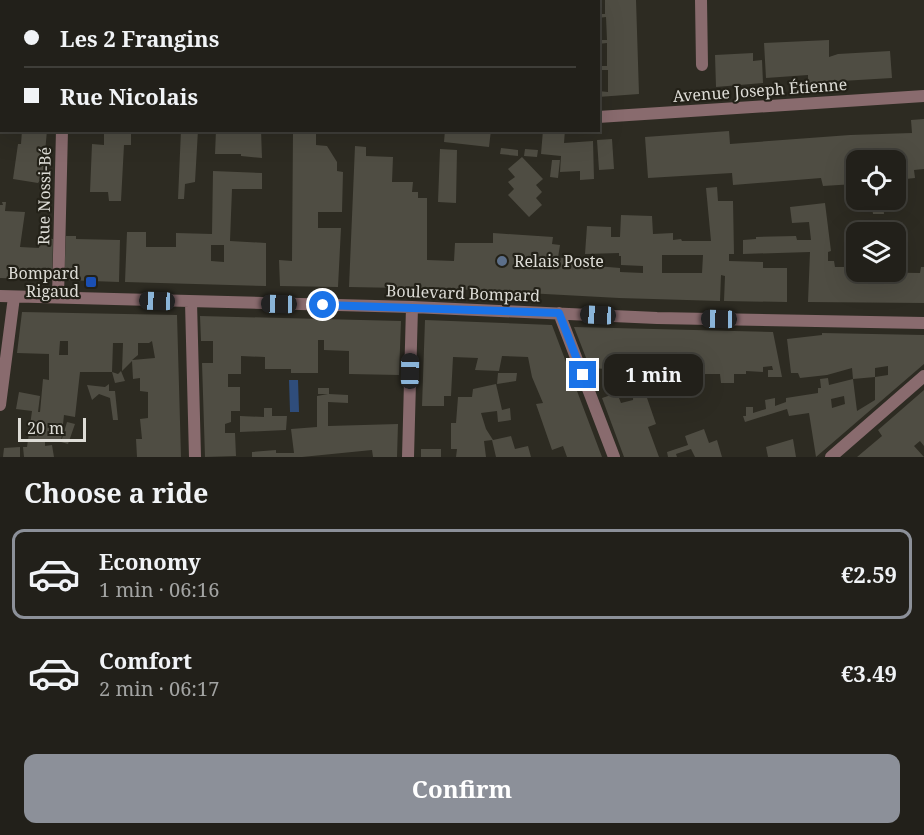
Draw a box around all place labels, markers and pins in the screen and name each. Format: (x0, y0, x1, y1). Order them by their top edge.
place label: Relais Poste (514, 250, 604, 272)
marker: Relais Poste (495, 254, 509, 268)
place label: Bompard Rigaud (8, 262, 79, 302)
marker: Bompard Rigaud (84, 275, 98, 289)

